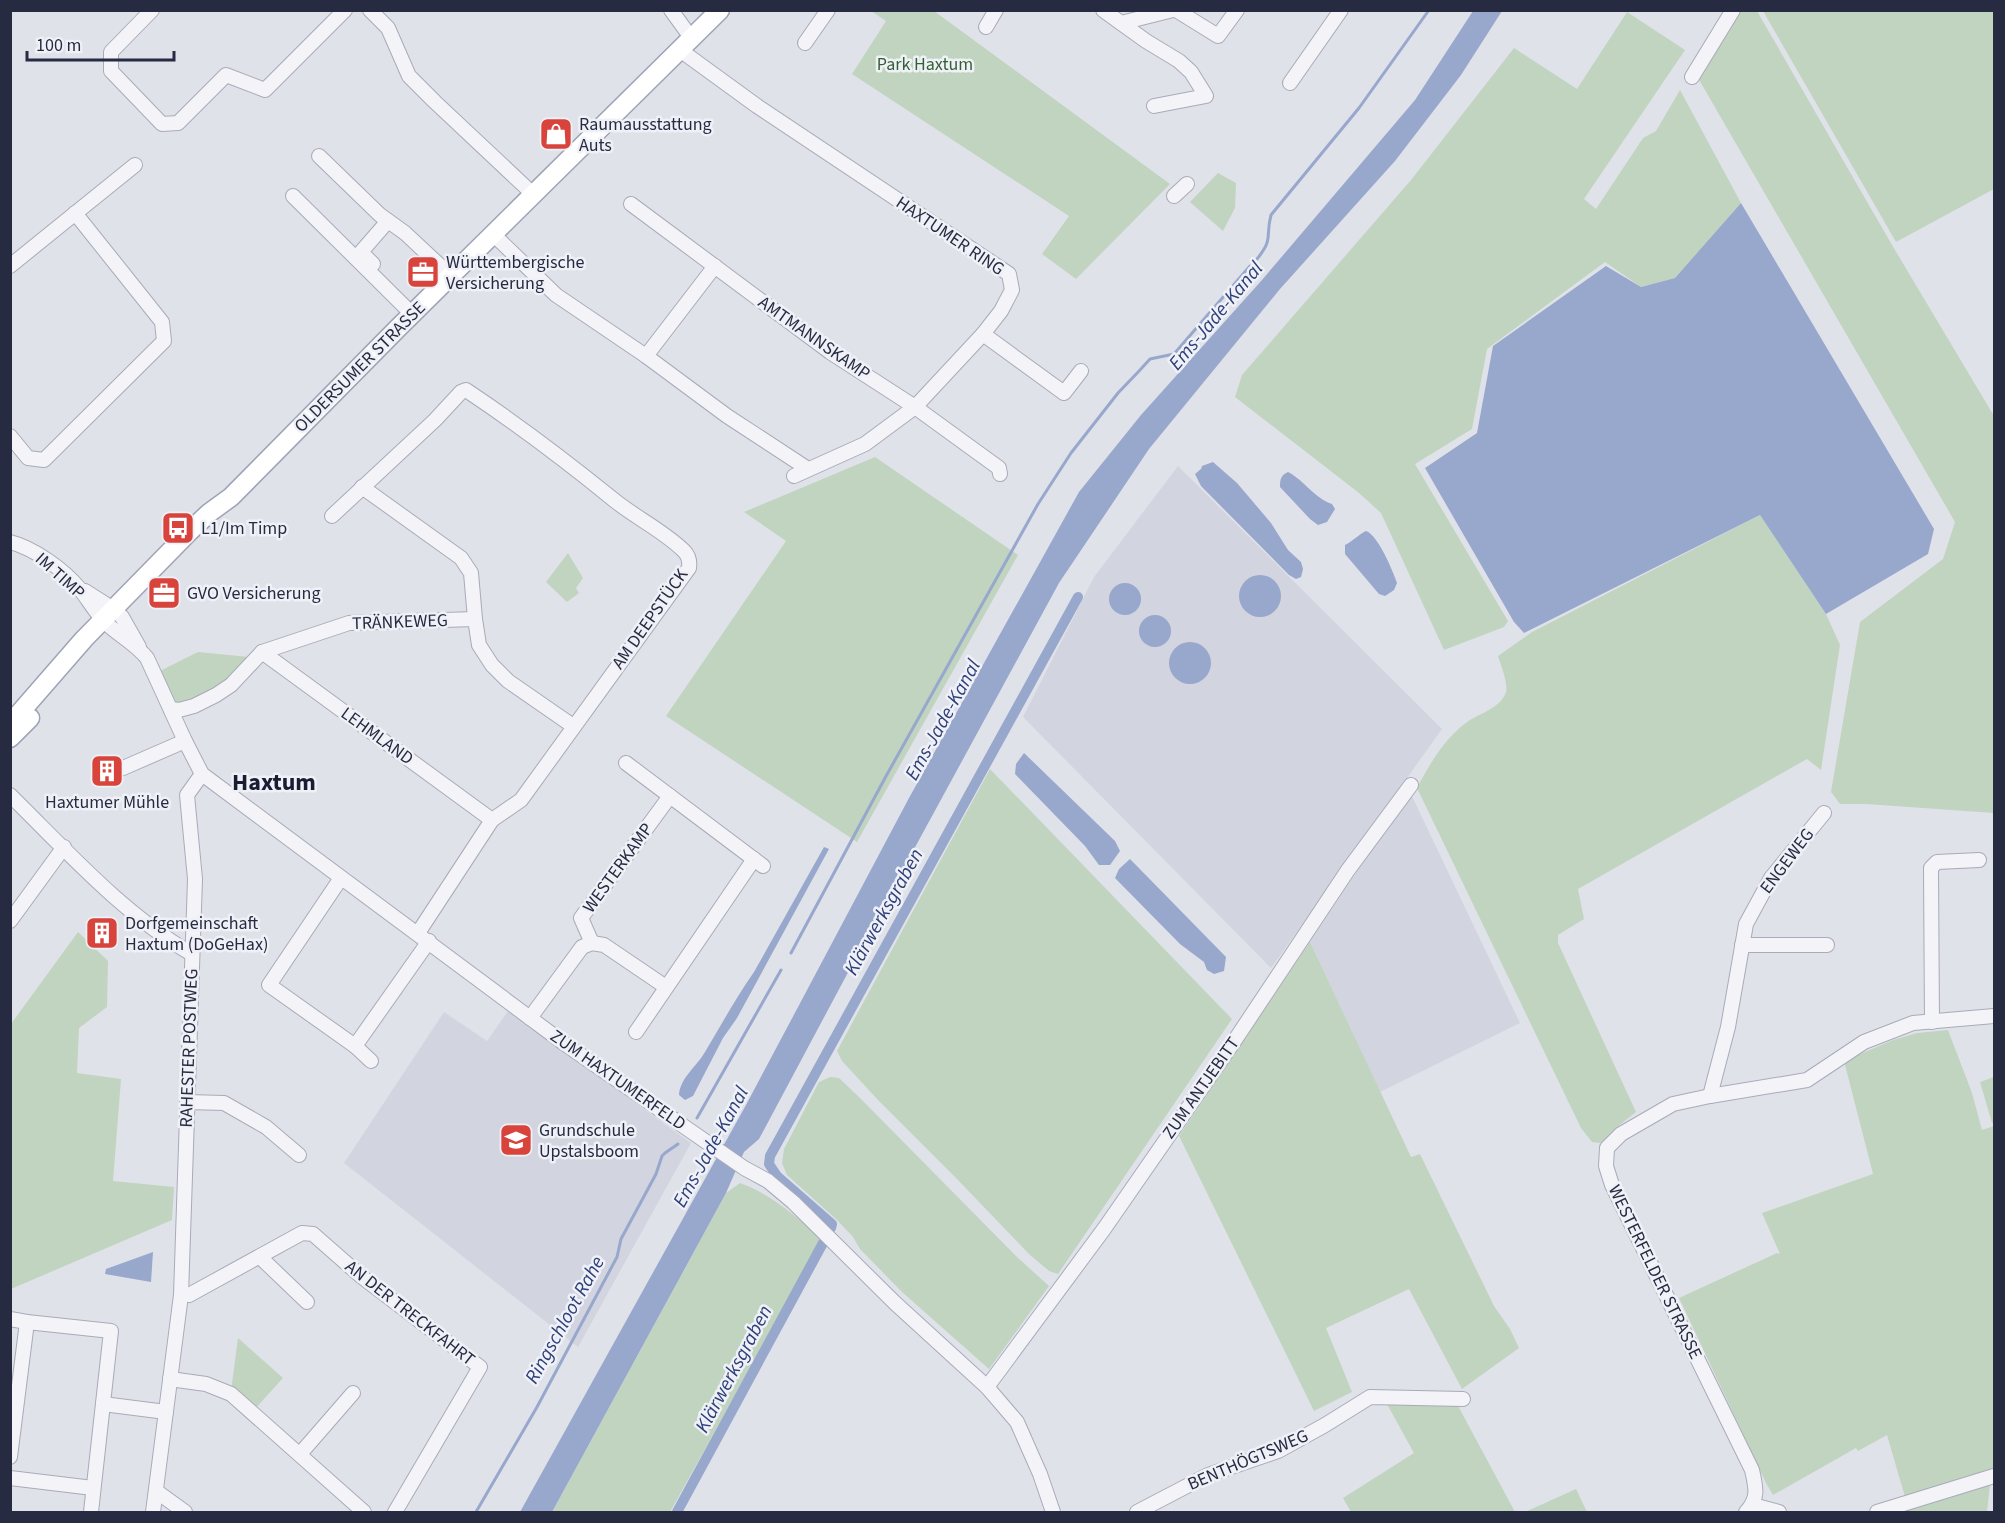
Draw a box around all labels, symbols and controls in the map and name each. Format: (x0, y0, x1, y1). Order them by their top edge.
scale bar (27, 24, 174, 62)
text: 100 m (36, 33, 81, 58)
park label: Park Haxtum (877, 52, 973, 77)
place label: Raumausstattung Auts (579, 112, 712, 158)
shop icon: Raumausstattung Auts (538, 116, 574, 152)
street label: HAXTUMER RING (891, 190, 1009, 282)
place label: Württembergische Versicherung (446, 250, 585, 296)
office icon: Württembergische Versicherung (405, 254, 441, 290)
water label: Ems-Jade-Kanal (1162, 256, 1270, 376)
street label: AMTMANNSKAMP (753, 290, 875, 386)
street label: OLDERSUMER STRASSE (289, 296, 431, 438)
bus stop icon: L1/Im Timp (160, 510, 196, 546)
place label: L1/Im Timp (201, 516, 287, 541)
street label: IM TIMP (30, 547, 90, 605)
street label: AM DEEPSTÜCK (606, 563, 694, 674)
office icon: GVO Versicherung (146, 575, 182, 611)
place label: GVO Versicherung (187, 581, 320, 606)
street label: TRÄNKEWEG (352, 608, 448, 636)
water label: Ems-Jade-Kanal (898, 655, 988, 785)
street label: LEHMLAND (336, 701, 418, 771)
building icon: Haxtumer Mühle (89, 753, 125, 789)
district label: Haxtum (232, 765, 316, 800)
place label: Haxtumer Mühle (45, 790, 169, 815)
street label: WESTERKAMP (577, 818, 659, 918)
street label: ENGEWEG (1754, 823, 1820, 899)
water label: Klärwerksgraben (838, 844, 930, 980)
place label: Dorfgemeinschaft Haxtum (DoGeHax) (125, 911, 268, 957)
building icon: Dorfgemeinschaft Haxtum (DoGeHax) (84, 915, 120, 951)
street label: RAHESTER POSTWEG (174, 968, 204, 1128)
street label: ZUM HAXTUMERFELD (545, 1024, 691, 1136)
street label: ZUM ANTJEBITT (1157, 1032, 1246, 1144)
water label: Ems-Jade-Kanal (666, 1082, 756, 1212)
place label: Grundschule Upstalsboom (539, 1118, 639, 1164)
school or university icon: Grundschule Upstalsboom (498, 1122, 534, 1158)
street label: WESTERFELDER STRASSE (1602, 1181, 1708, 1363)
water label: Ringschloot Rahe (518, 1251, 612, 1389)
street label: AN DER TRECKFAHRT (340, 1254, 481, 1372)
water label: Klärwerksgraben (689, 1300, 779, 1438)
street label: BENTHÖGTSWEG (1184, 1423, 1312, 1497)

